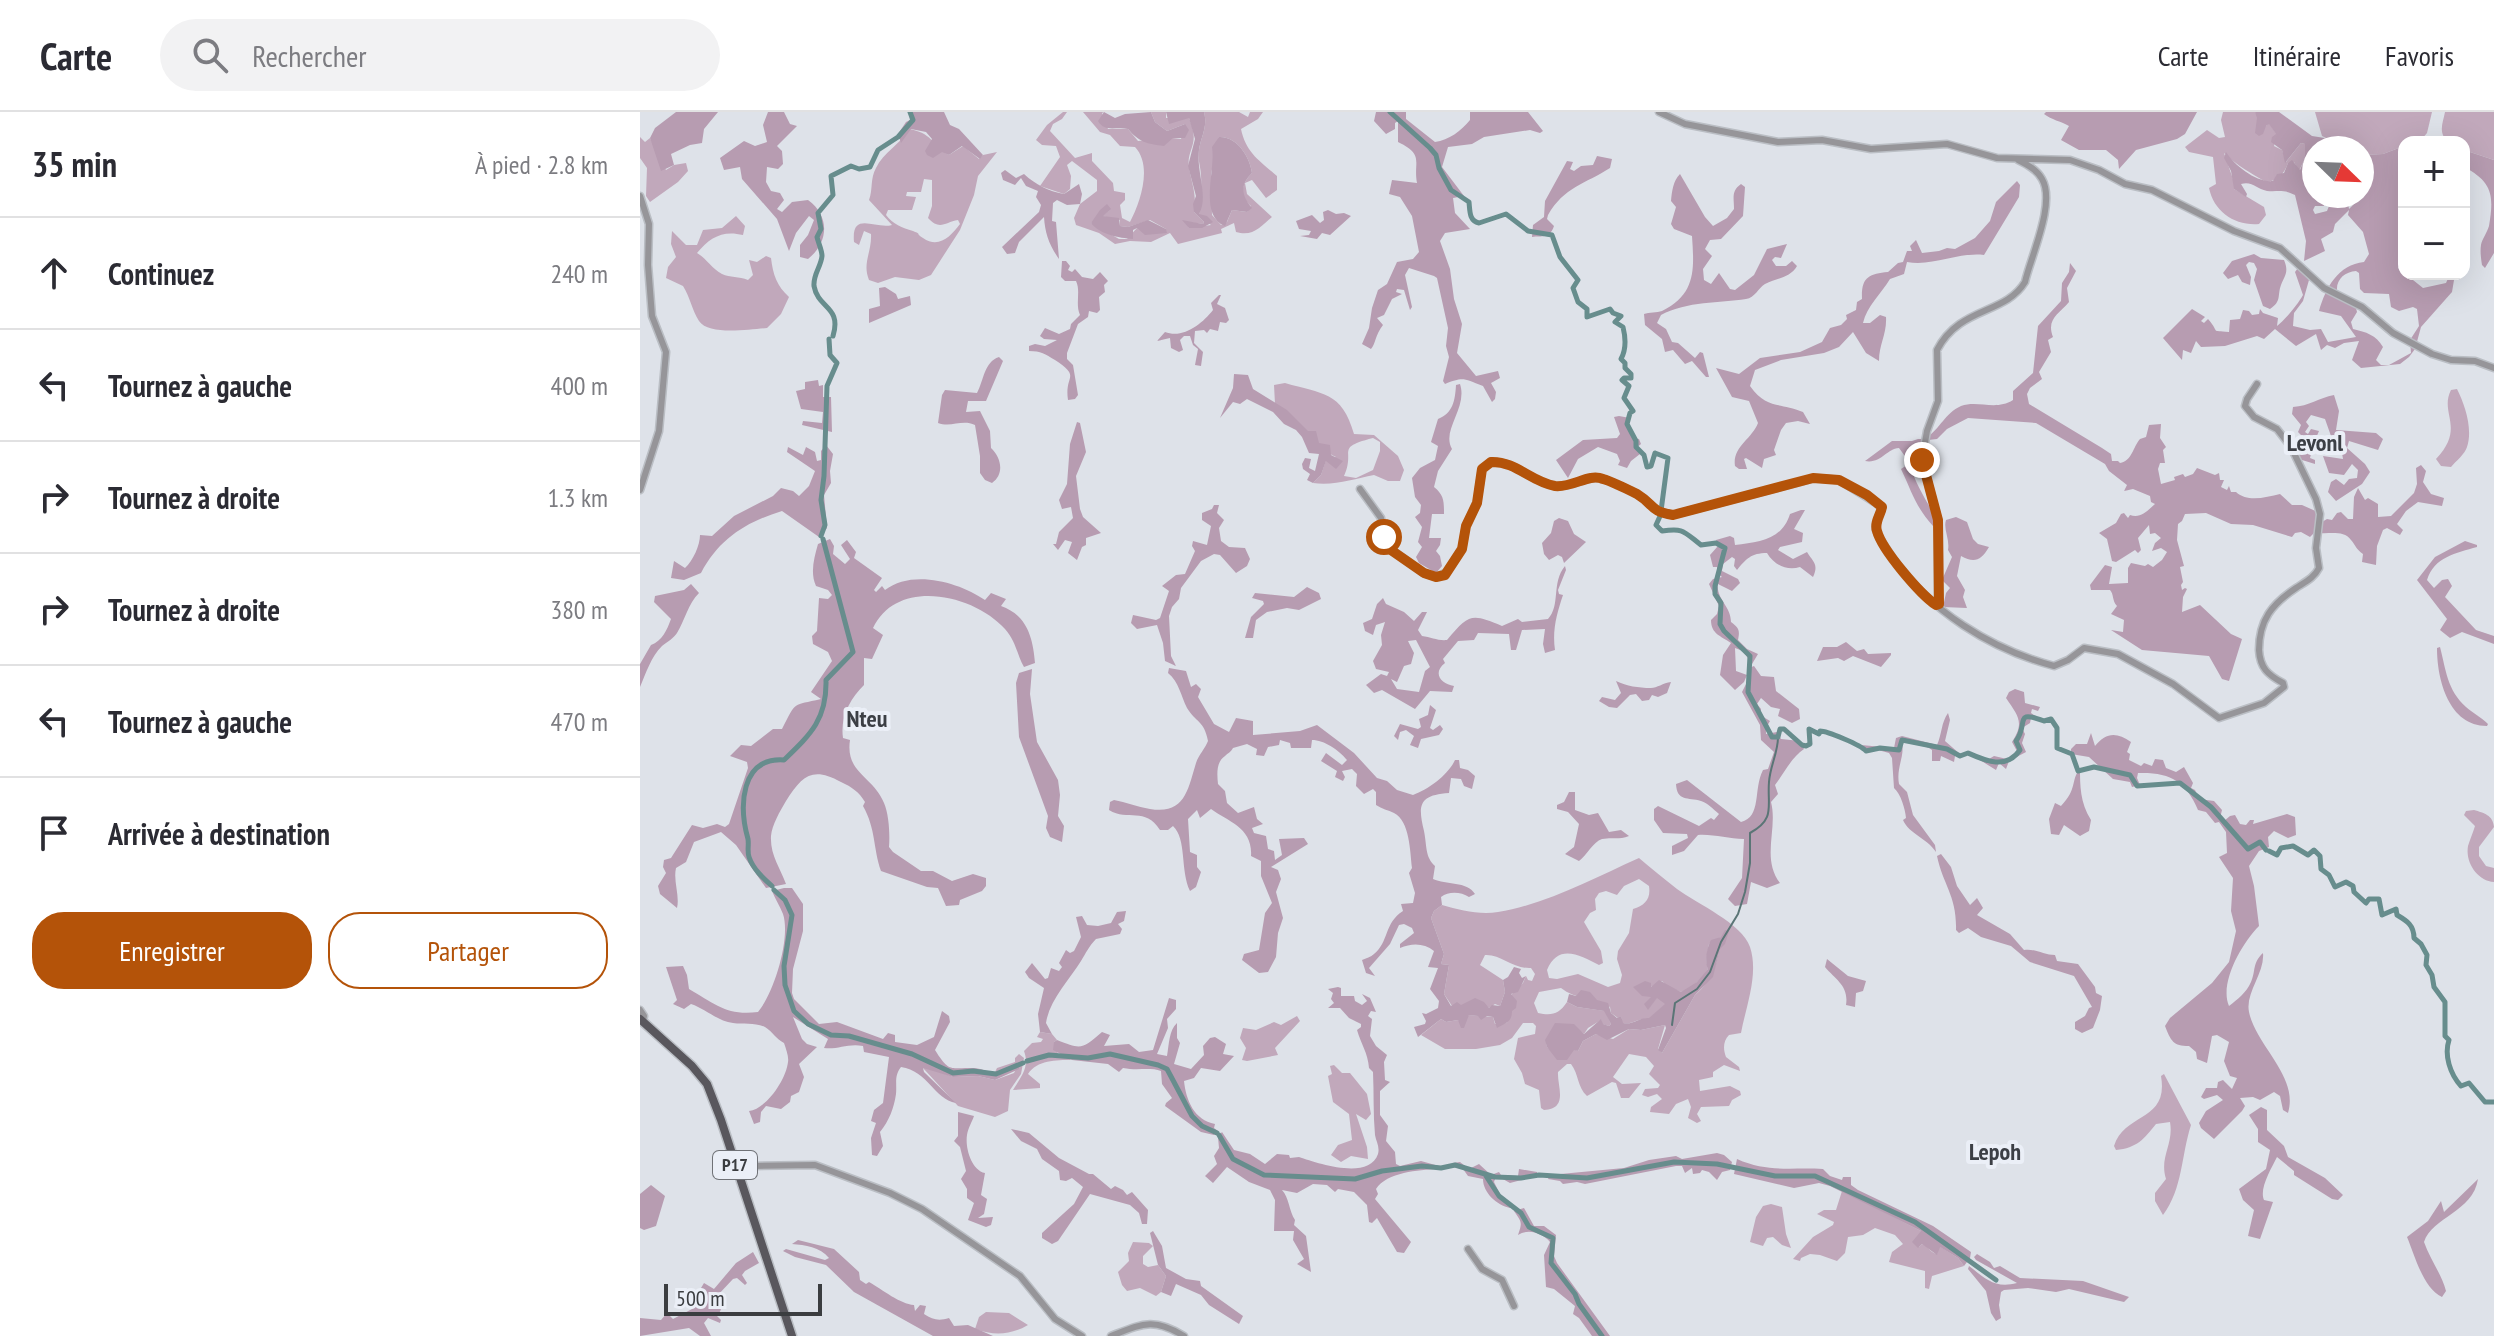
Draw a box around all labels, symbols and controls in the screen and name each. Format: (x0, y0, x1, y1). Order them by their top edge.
search box (160, 19, 720, 91)
text: Carte (40, 31, 112, 80)
icon: search (188, 33, 232, 77)
text: Rechercher (252, 36, 367, 75)
text: Carte (2158, 37, 2209, 74)
text: Itinéraire (2253, 37, 2341, 74)
text: Favoris (2385, 37, 2454, 74)
north arrow (2302, 136, 2374, 208)
map controls (2398, 136, 2470, 280)
button: + (2398, 136, 2470, 208)
text: 35 min (32, 142, 117, 186)
text: À pied · 2.8 km (475, 148, 608, 181)
button: − (2398, 208, 2470, 280)
icon: ahead (32, 251, 76, 295)
text: Continuez (108, 254, 214, 293)
text: 240 m (550, 257, 608, 290)
icon: left (32, 363, 76, 407)
text: Tournez à gauche (108, 366, 292, 405)
text: 400 m (550, 369, 608, 402)
district label: Levonl (2287, 427, 2343, 458)
route end (1904, 442, 1940, 478)
icon: right (32, 475, 76, 519)
text: Tournez à droite (108, 478, 280, 517)
text: 1.3 km (547, 481, 608, 514)
route start (1366, 519, 1402, 555)
icon: right (32, 587, 76, 631)
text: Tournez à droite (108, 590, 280, 629)
text: 380 m (550, 593, 608, 626)
icon: left (32, 699, 76, 743)
text: Tournez à gauche (108, 702, 292, 741)
district label: Nteu (847, 703, 887, 734)
text: 470 m (550, 705, 608, 738)
icon: arrive (32, 811, 76, 855)
text: Arrivée à destination (108, 814, 330, 853)
button: Enregistrer (32, 912, 312, 989)
button: Partager (328, 912, 608, 989)
district label: Lepoh (1969, 1136, 2021, 1167)
road number: P17 (713, 1151, 757, 1179)
scale bar (664, 1280, 822, 1316)
text: 500 m (676, 1284, 725, 1312)

